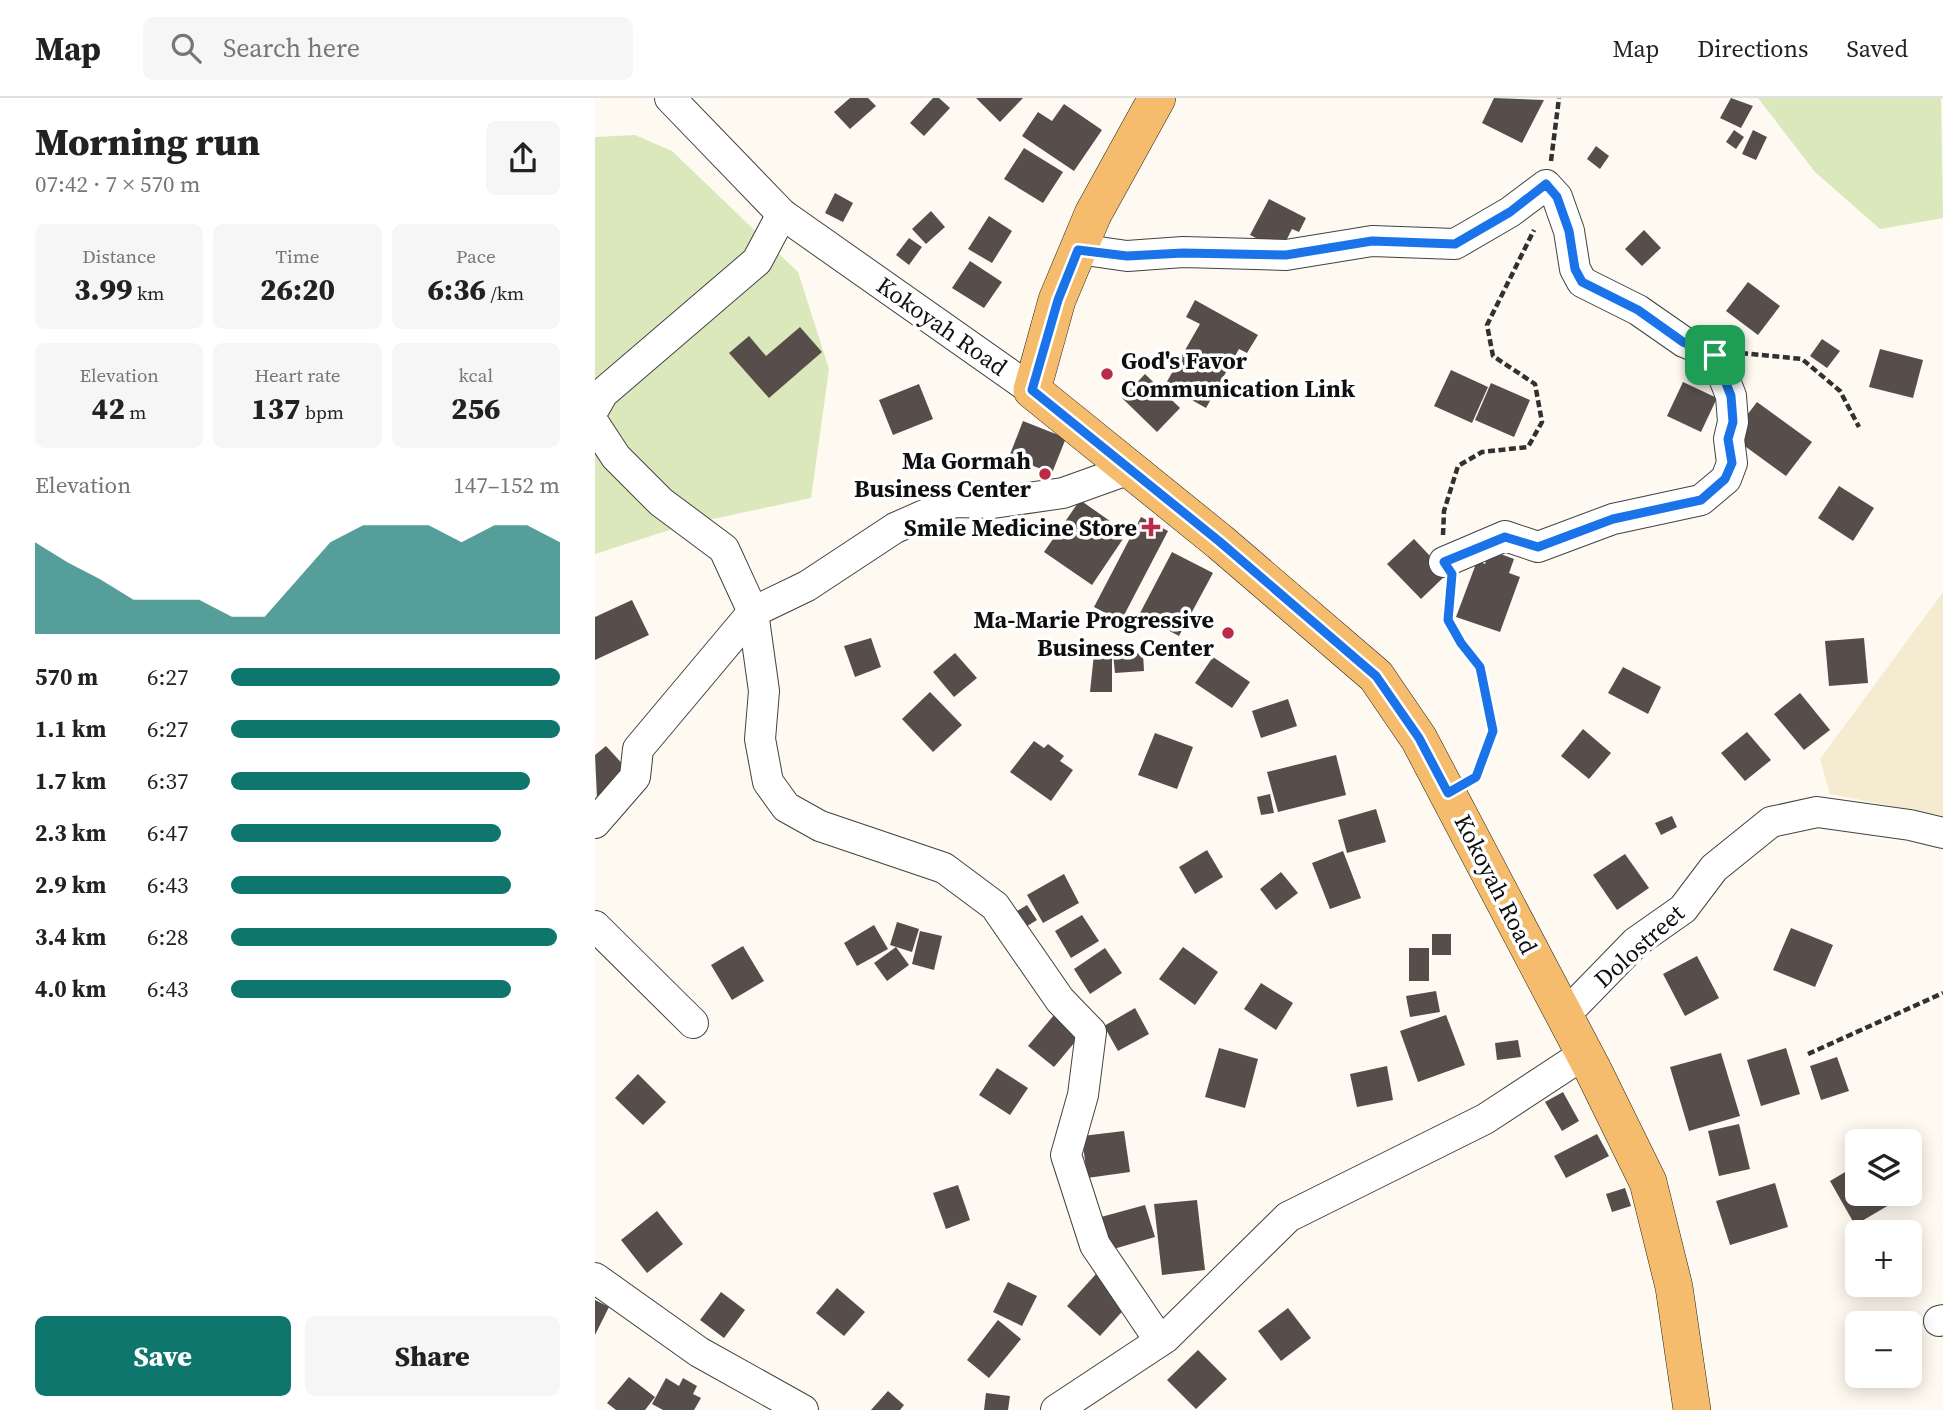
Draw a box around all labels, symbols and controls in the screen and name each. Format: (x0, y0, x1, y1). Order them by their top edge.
search box (143, 17, 633, 80)
text: Map (35, 26, 101, 71)
icon: search (167, 29, 205, 67)
text: Search here (223, 30, 360, 66)
text: Map (1612, 32, 1659, 65)
text: Directions (1697, 32, 1808, 65)
text: Saved (1846, 32, 1908, 65)
text: Morning run (35, 116, 260, 168)
button: share (486, 121, 560, 195)
text: 07:42 · 7 × 570 m (35, 168, 201, 200)
text: Distance (82, 243, 156, 269)
text: Time (276, 243, 319, 269)
text: Pace (456, 243, 496, 269)
text: 3.99 (74, 269, 132, 310)
text: 26:20 (260, 269, 335, 310)
text: 6:36 (427, 269, 486, 310)
street label: Kokoyah Road (870, 269, 1014, 383)
text: km (132, 280, 164, 306)
text: /km (486, 280, 524, 306)
pin (1685, 325, 1745, 385)
icon: arrive (1696, 336, 1734, 374)
place label: God's Favor Communication Link (1121, 344, 1356, 405)
text: Elevation (79, 362, 159, 388)
text: Heart rate (254, 362, 341, 388)
text: kcal (459, 362, 493, 388)
marker: God's Favor Communication Link (1099, 366, 1115, 382)
text: 42 (92, 388, 125, 429)
text: 137 (251, 388, 301, 429)
text: 256 (451, 388, 501, 429)
text: m (125, 399, 146, 425)
text: bpm (301, 399, 344, 425)
place label: Ma Gormah Business Center (854, 444, 1032, 505)
marker: Ma Gormah Business Center (1037, 466, 1053, 482)
text: Elevation (35, 469, 131, 501)
text: 147–152 m (453, 469, 560, 501)
place label: Smile Medicine Store (904, 511, 1137, 544)
marker: Smile Medicine Store (1143, 519, 1159, 535)
place label: Ma-Marie Progressive Business Center (974, 603, 1215, 664)
marker: Ma-Marie Progressive Business Center (1220, 625, 1236, 641)
text: 570 m (35, 661, 98, 693)
text: 6:27 (147, 661, 188, 693)
text: 1.1 km (35, 713, 106, 745)
text: 6:27 (147, 713, 188, 745)
text: 1.7 km (35, 765, 106, 797)
text: 6:37 (147, 765, 188, 797)
street label: Kokoyah Road (1447, 809, 1546, 960)
text: 2.3 km (35, 817, 106, 849)
text: 6:47 (147, 817, 188, 849)
text: 2.9 km (35, 869, 106, 901)
text: 6:43 (147, 869, 188, 901)
street label: Dolostreet (1587, 897, 1691, 995)
text: 3.4 km (35, 921, 106, 953)
text: 6:28 (147, 921, 188, 953)
text: 4.0 km (35, 973, 106, 1005)
text: 6:43 (147, 973, 188, 1005)
map controls (1845, 1129, 1922, 1388)
button: layers (1845, 1129, 1922, 1206)
button: + (1845, 1220, 1922, 1297)
button: − (1845, 1311, 1922, 1388)
button: Save (35, 1316, 291, 1396)
button: Share (305, 1316, 560, 1396)

